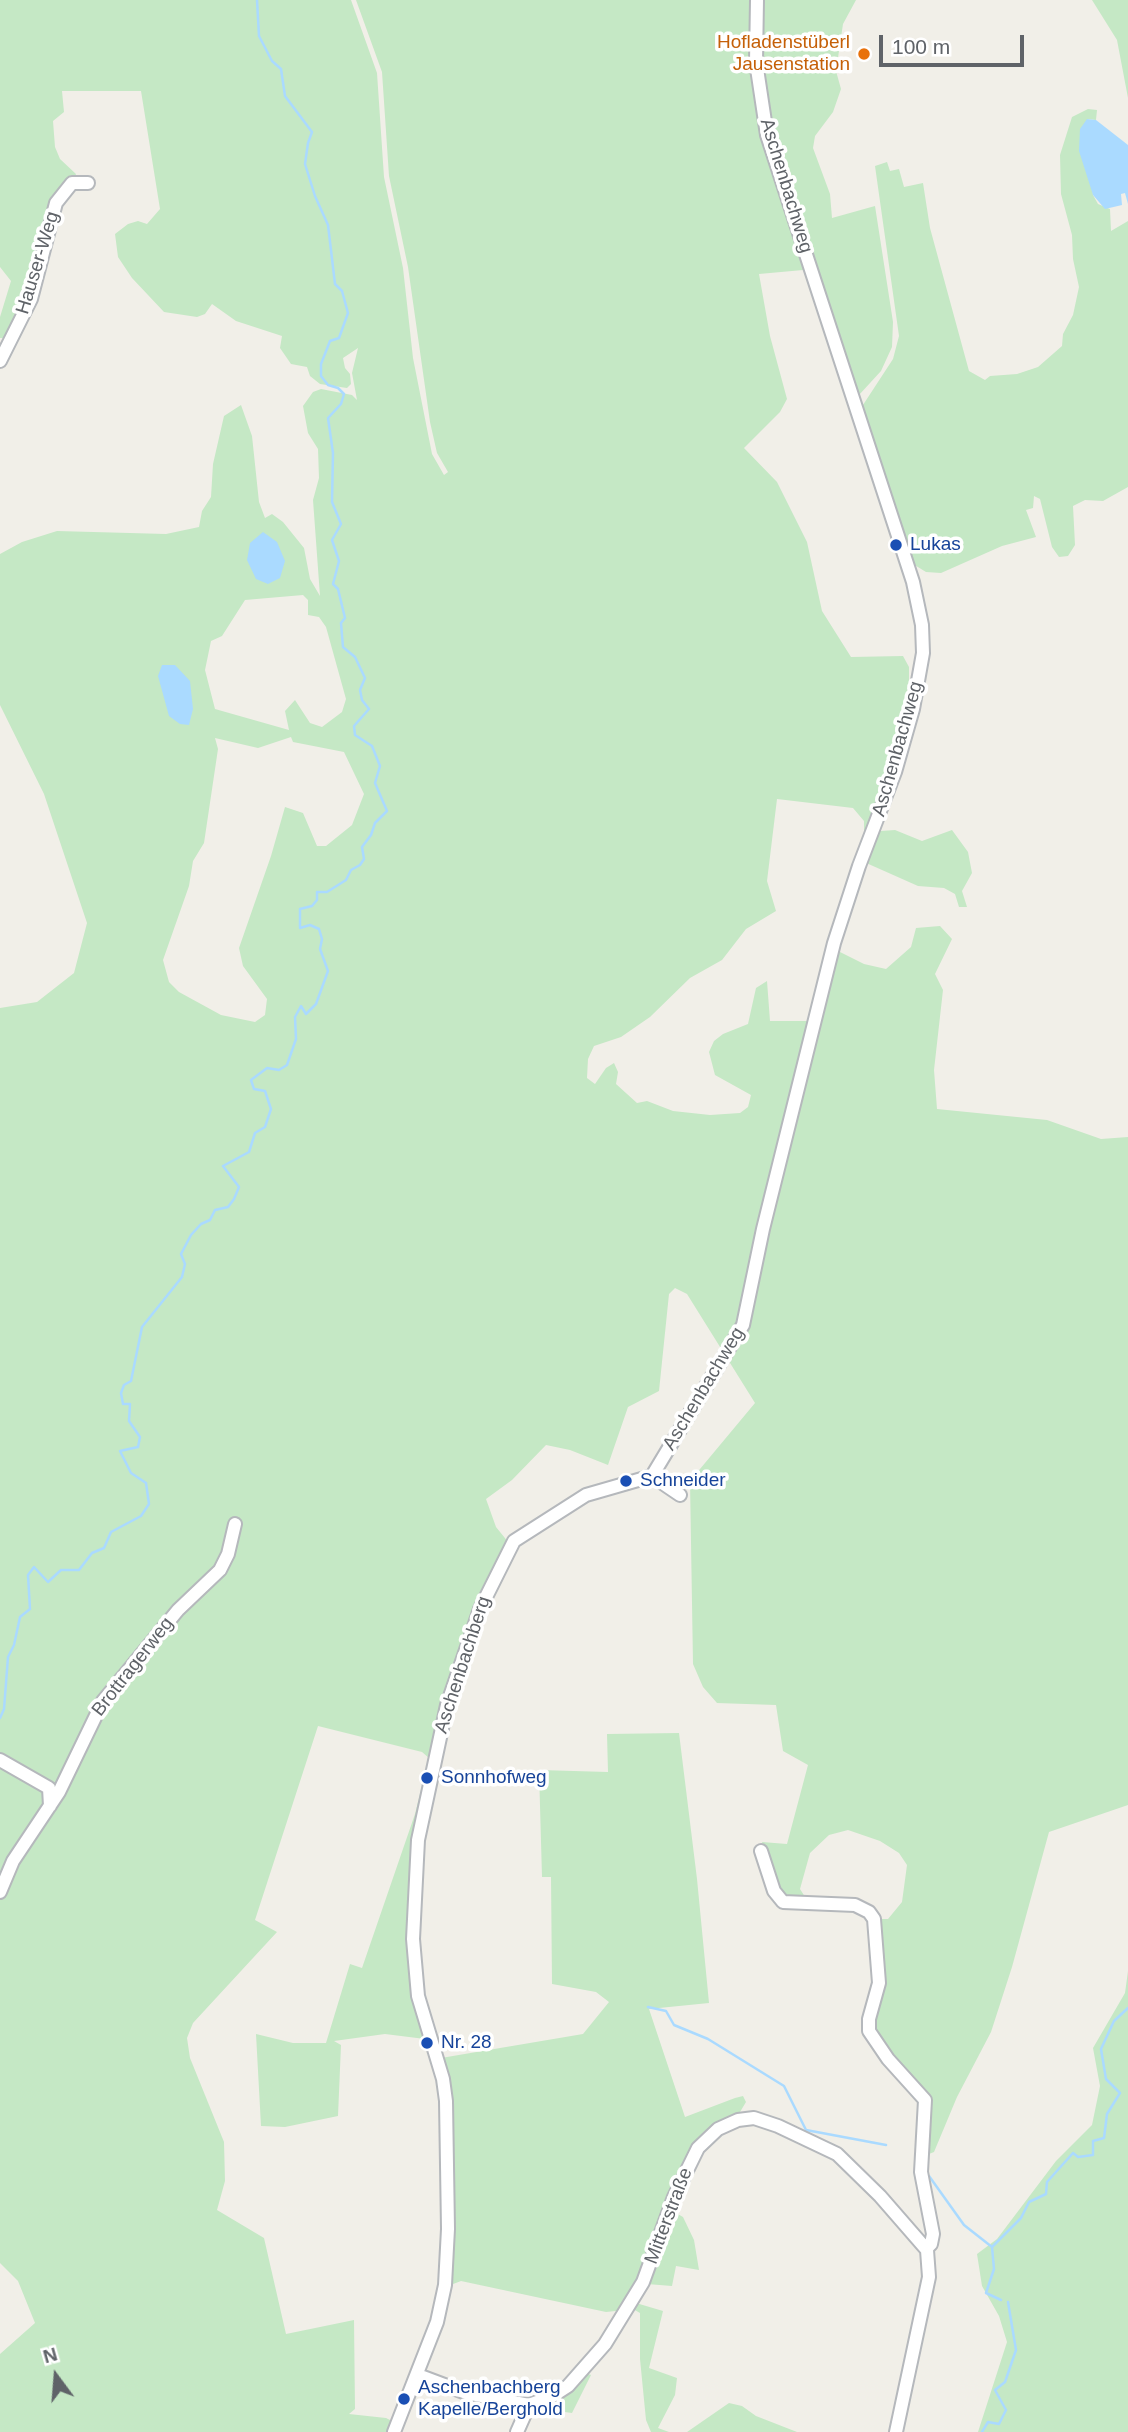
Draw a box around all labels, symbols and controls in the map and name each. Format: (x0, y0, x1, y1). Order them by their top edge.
scale bar (883, 21, 1028, 65)
place label: Hofladenstüberl Jausenstation (717, 32, 850, 76)
text: 100 m (892, 35, 950, 58)
marker: Hofladenstüberl Jausenstation (856, 46, 872, 62)
street label: Aschenbachweg (755, 116, 817, 256)
street label: Hauser-Weg (12, 209, 64, 317)
place label: Lukas (910, 534, 961, 556)
marker: Lukas (888, 537, 904, 553)
street label: Aschenbachweg (868, 679, 928, 819)
street label: Aschenbachweg (658, 1323, 750, 1455)
place label: Schneider (640, 1470, 726, 1492)
marker: Schneider (618, 1473, 634, 1489)
street label: Aschenbachberg (430, 1594, 496, 1736)
street label: Brottragerweg (87, 1613, 179, 1721)
place label: Sonnhofweg (441, 1767, 547, 1789)
marker: Sonnhofweg (419, 1770, 435, 1786)
place label: Nr. 28 (441, 2032, 492, 2054)
marker: Nr. 28 (419, 2035, 435, 2051)
street label: Mitterstraße (640, 2165, 698, 2267)
north arrow (21, 2341, 91, 2411)
text: N (41, 2343, 60, 2367)
place label: Aschenbachberg Kapelle/Berghold (418, 2377, 563, 2421)
marker: Aschenbachberg Kapelle/Berghold (396, 2391, 412, 2407)

